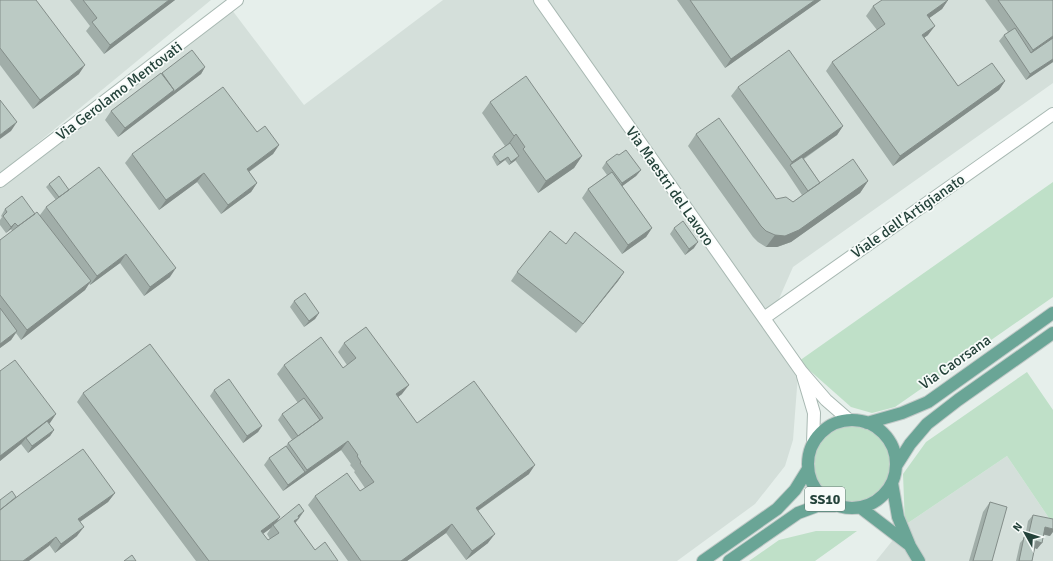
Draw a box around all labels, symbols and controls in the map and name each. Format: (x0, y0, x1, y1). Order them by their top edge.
street label: Via Gerolamo Mentovati (52, 38, 186, 144)
street label: Via Maestri del Lavoro (622, 123, 718, 249)
street label: Viale dell'Artigianato (848, 170, 968, 262)
street label: Via Caorsana (916, 331, 994, 393)
road number: SS10 (805, 487, 845, 511)
north arrow (1005, 513, 1045, 553)
text: N (1010, 520, 1025, 534)

